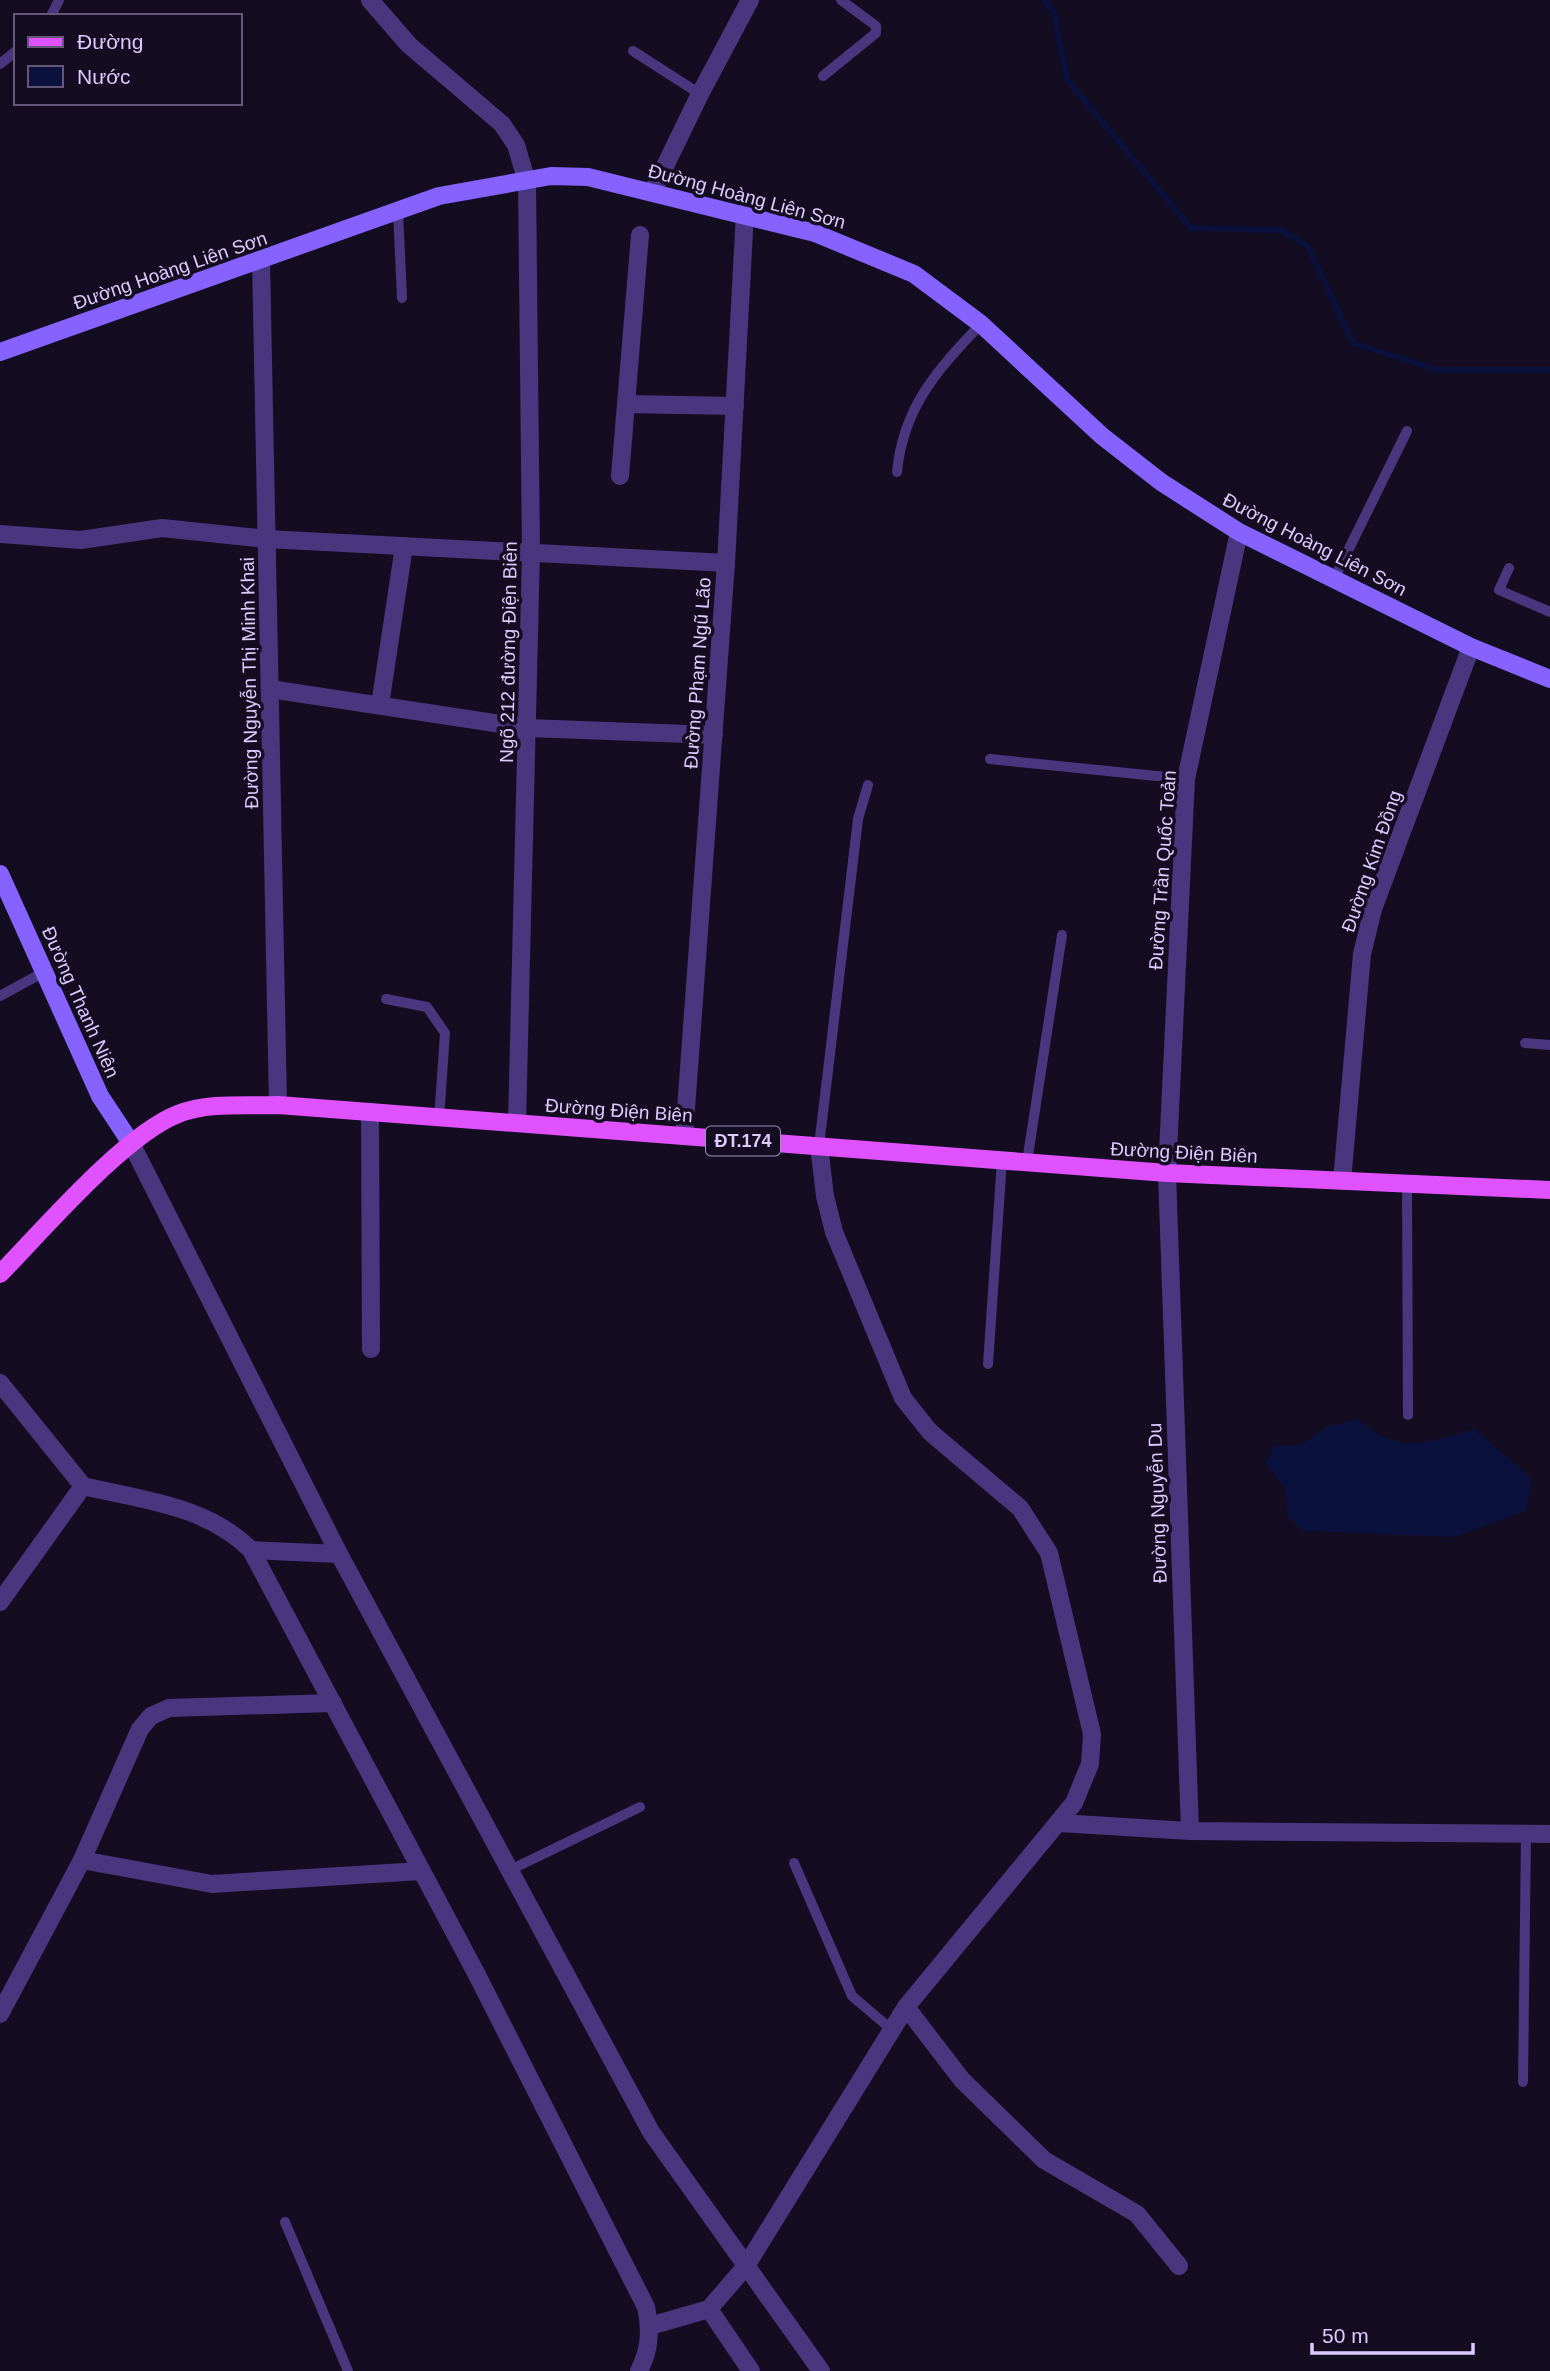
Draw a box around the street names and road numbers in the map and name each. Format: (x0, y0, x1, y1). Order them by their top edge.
street label: Đường Hoàng Liên Sơn (646, 160, 848, 233)
street label: Đường Hoàng Liên Sơn (71, 227, 270, 314)
street label: Đường Hoàng Liên Sơn (1219, 489, 1410, 600)
street label: Ngõ 212 đường Điện Biên (496, 541, 521, 763)
street label: Đường Nguyễn Thị Minh Khai (237, 557, 262, 809)
street label: Đường Phạm Ngũ Lão (680, 577, 715, 770)
street label: Đường Trần Quốc Toản (1145, 769, 1180, 971)
street label: Đường Kim Đồng (1337, 787, 1406, 935)
street label: Đường Thanh Niên (38, 923, 123, 1081)
street label: Đường Điện Biên (545, 1095, 693, 1126)
road number: ĐT.174 (706, 1126, 780, 1156)
street label: Đường Điện Biên (1110, 1138, 1258, 1167)
street label: Đường Nguyễn Du (1144, 1422, 1171, 1583)

